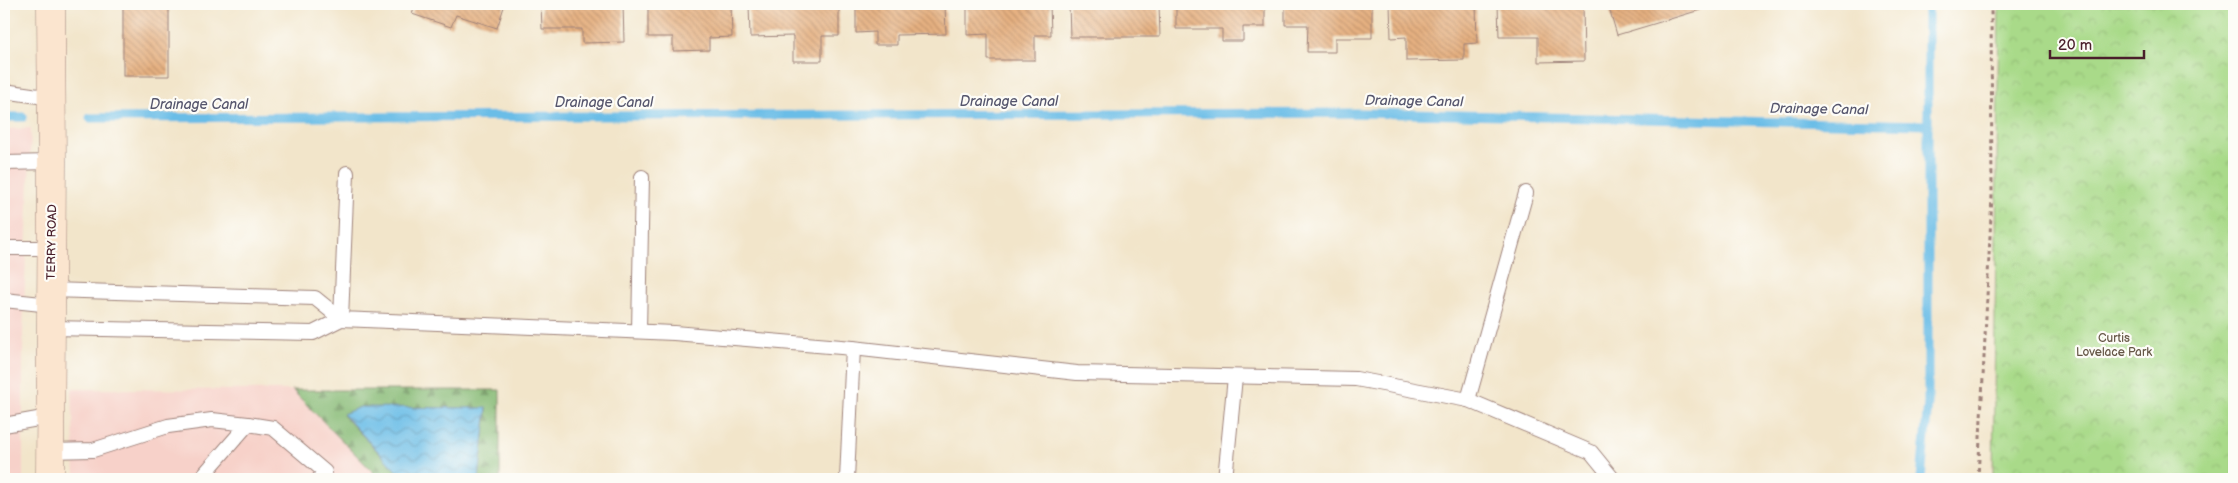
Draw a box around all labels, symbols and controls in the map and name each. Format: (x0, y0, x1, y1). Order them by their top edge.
scale bar (2050, 28, 2144, 60)
text: 20 m (2058, 36, 2092, 55)
water label: Drainage Canal (1365, 92, 1464, 110)
water label: Drainage Canal (960, 93, 1059, 110)
water label: Drainage Canal (555, 94, 654, 111)
water label: Drainage Canal (150, 96, 249, 113)
water label: Drainage Canal (1770, 100, 1869, 118)
street label: TERRY ROAD (44, 204, 60, 280)
park label: Curtis Lovelace Park (2076, 331, 2152, 360)

